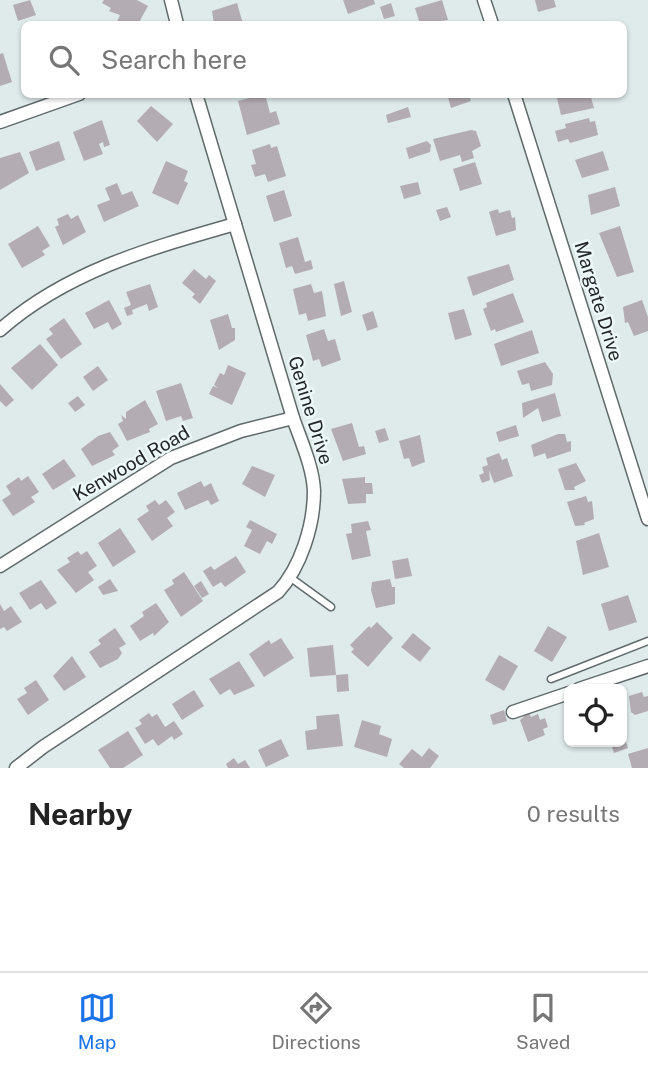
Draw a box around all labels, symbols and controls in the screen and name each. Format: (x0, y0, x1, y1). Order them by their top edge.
search box (21, 21, 627, 98)
icon: search (45, 41, 83, 79)
text: Search here (101, 44, 247, 75)
street label: Margate Drive (570, 239, 628, 363)
street label: Genine Drive (284, 353, 338, 467)
street label: Kenwood Road (69, 421, 193, 505)
map controls (564, 684, 627, 747)
button: locate (564, 684, 627, 747)
text: Nearby (28, 796, 132, 832)
text: 0 results (527, 800, 620, 827)
tab: Map (78, 989, 116, 1053)
tab: Directions (271, 989, 361, 1053)
tab: Saved (516, 989, 570, 1053)

